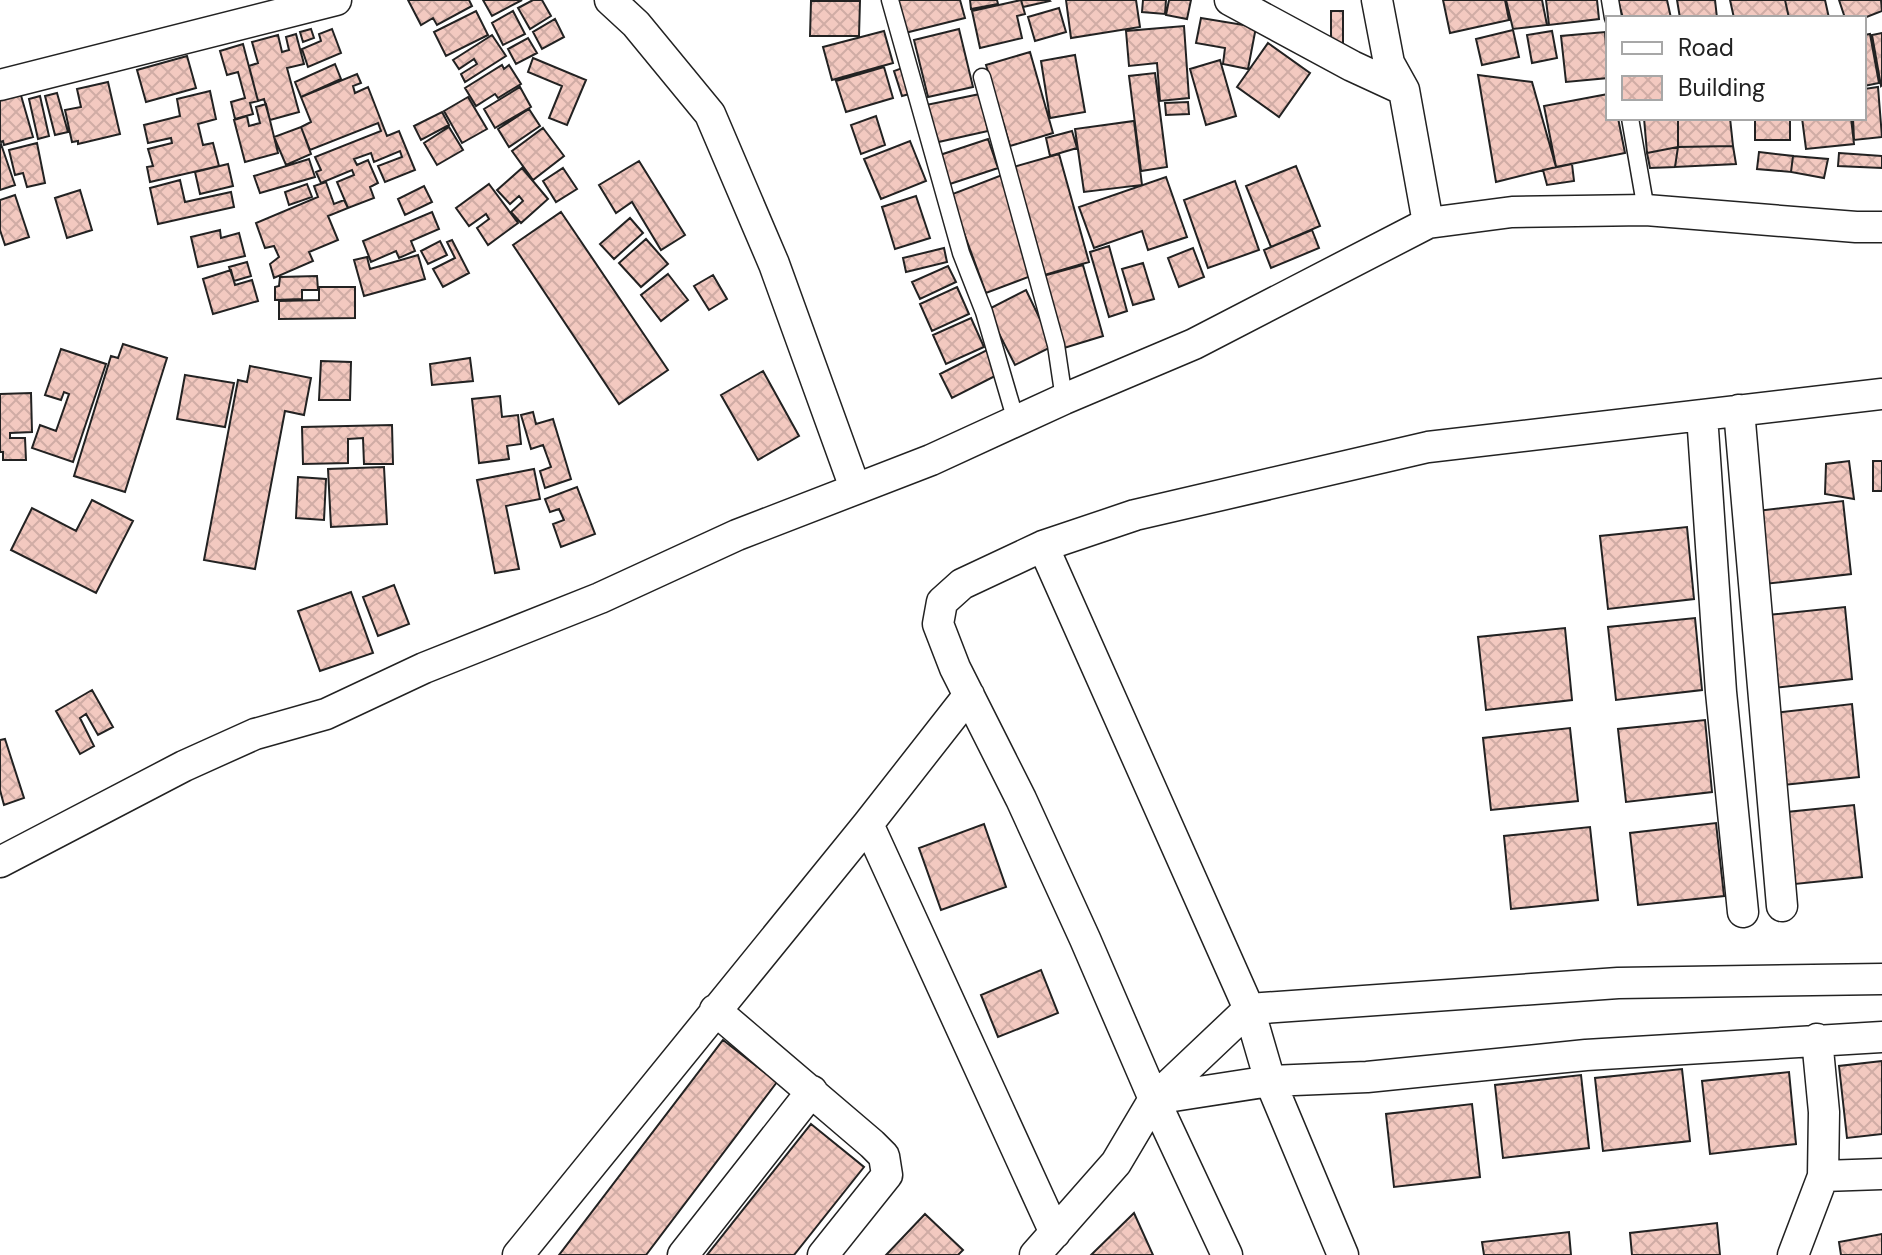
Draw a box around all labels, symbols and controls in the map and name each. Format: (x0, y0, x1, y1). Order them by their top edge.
legend (1606, 16, 1866, 120)
text: Road (1678, 32, 1734, 63)
text: Building (1678, 72, 1765, 103)

